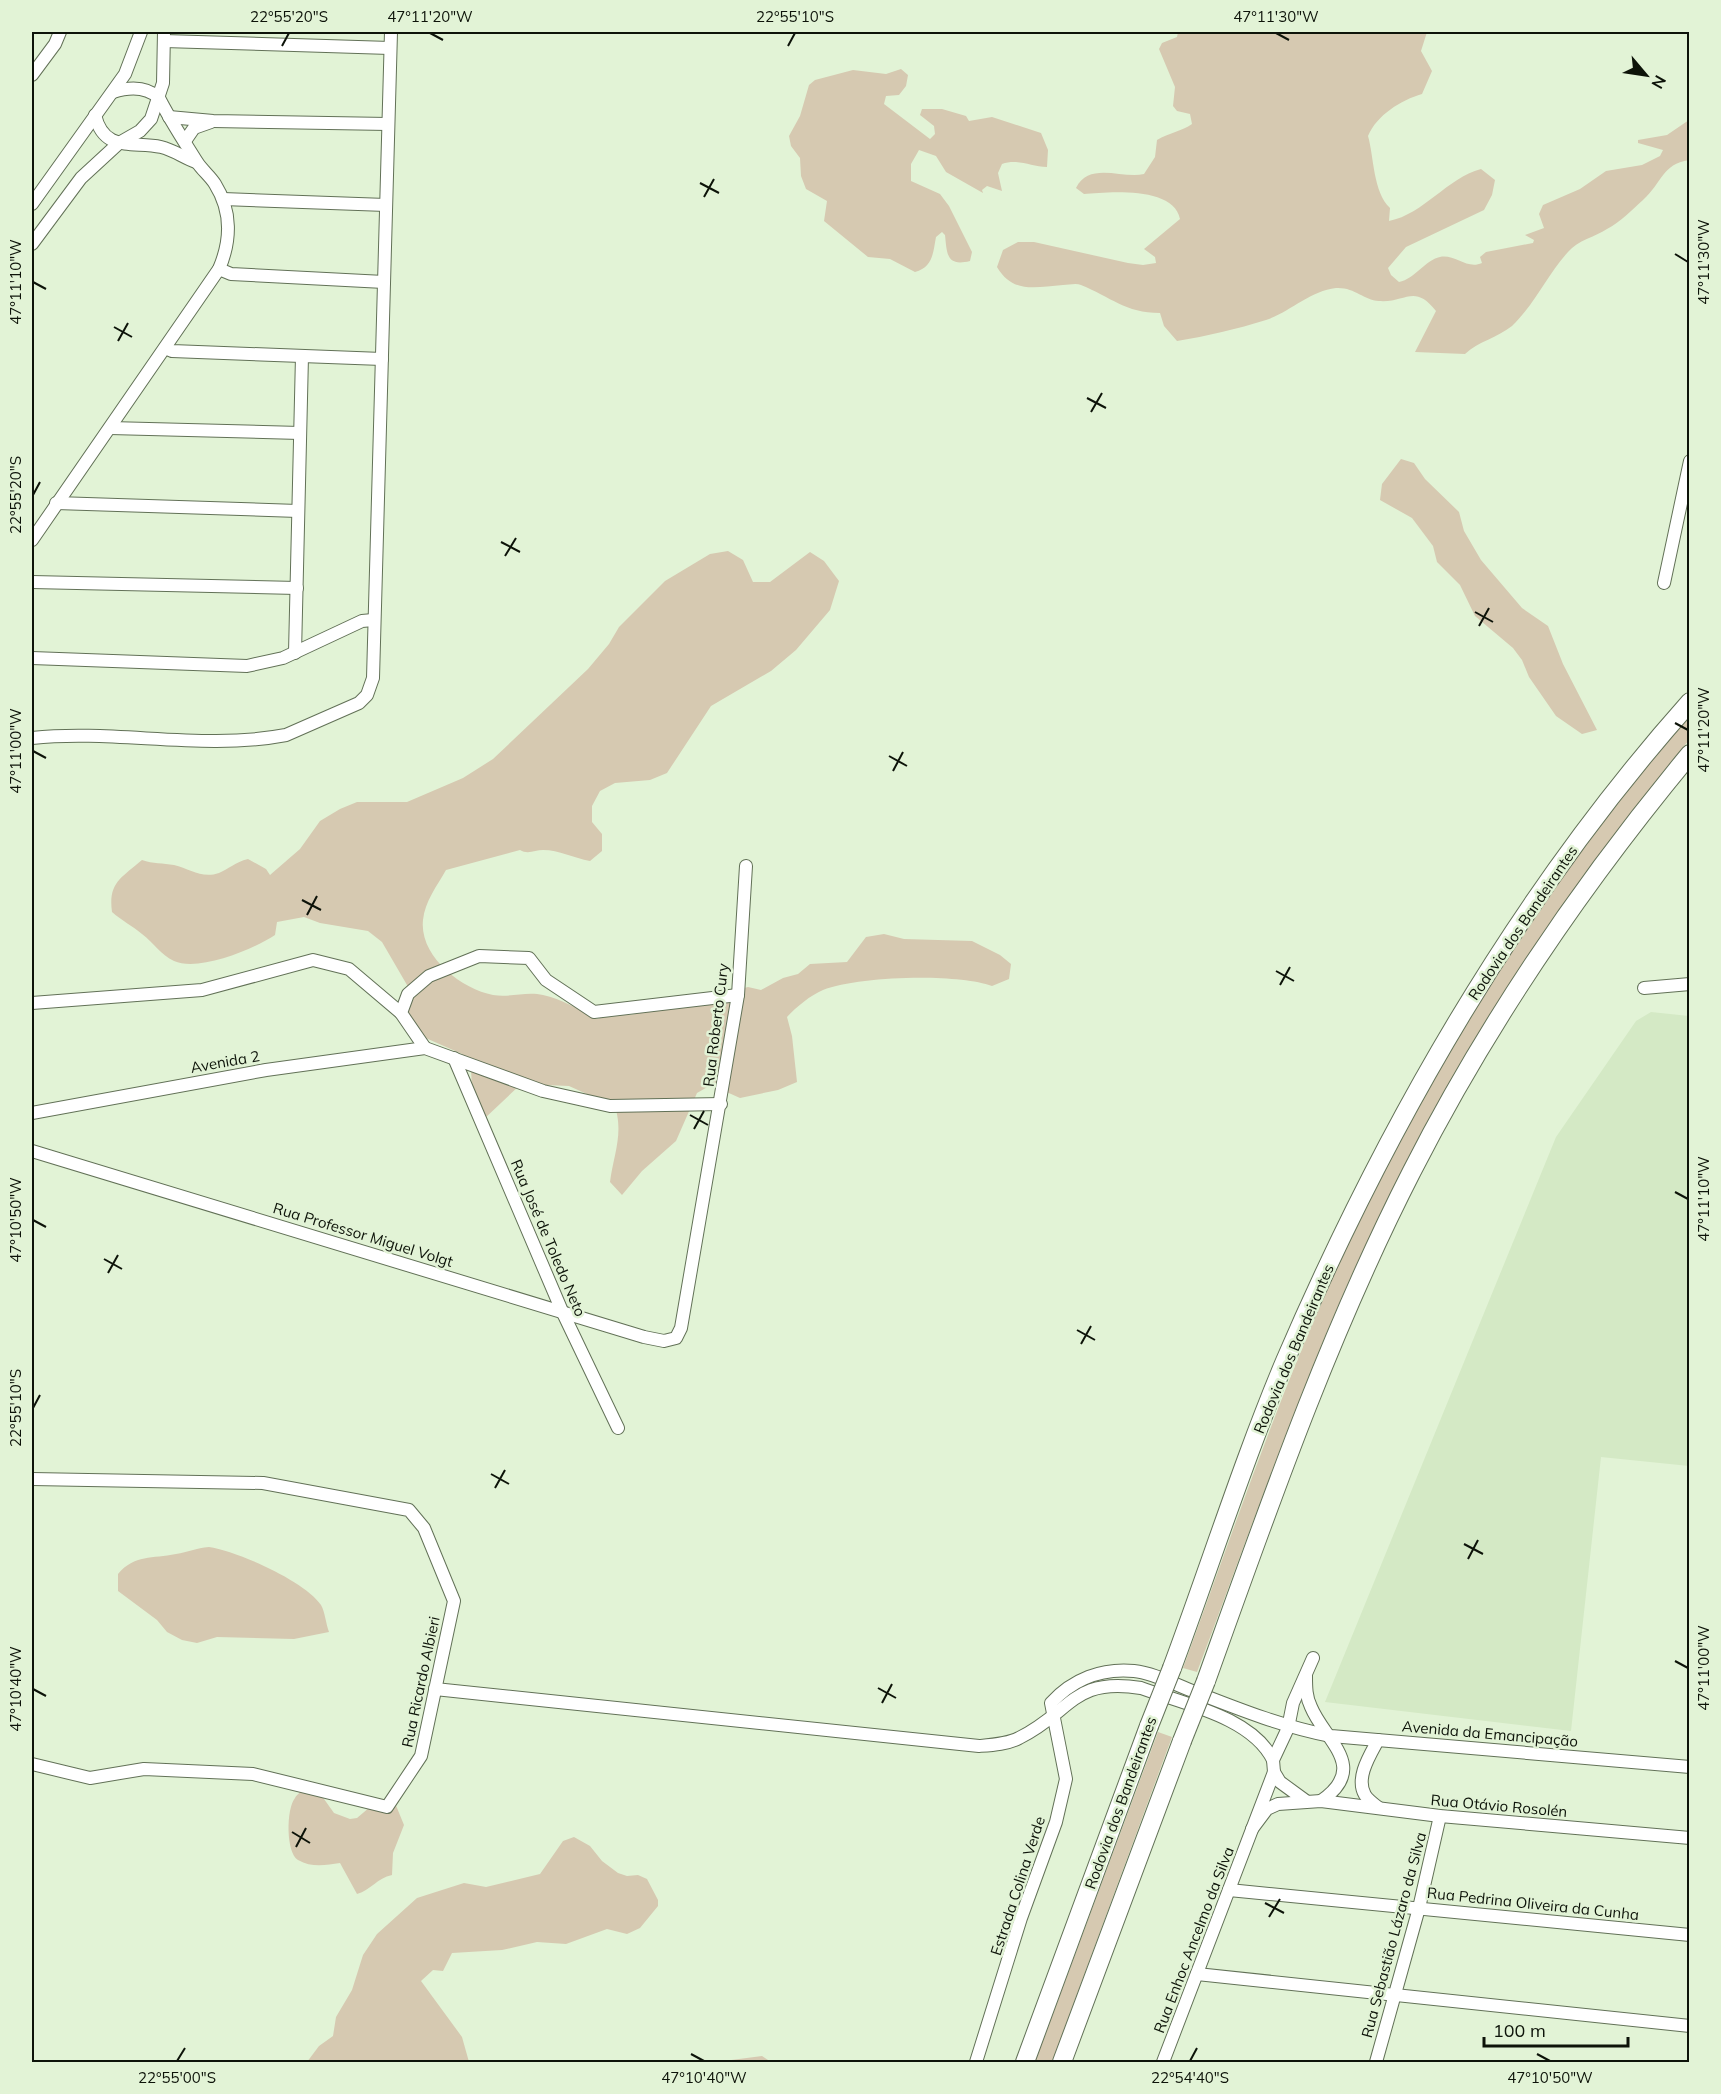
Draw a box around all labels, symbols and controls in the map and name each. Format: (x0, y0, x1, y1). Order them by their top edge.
text: 22°55'20"S (250, 7, 328, 26)
text: 47°11'20"W (387, 7, 473, 26)
text: 22°55'10"S (756, 7, 834, 26)
text: 47°11'30"W (1233, 7, 1319, 26)
north arrow (1616, 45, 1676, 105)
text: N (1647, 72, 1671, 92)
text: 47°11'30"W (1694, 219, 1713, 305)
text: 47°11'10"W (6, 239, 25, 325)
text: 22°55'20"S (6, 456, 25, 534)
text: 47°11'20"W (1694, 687, 1713, 773)
text: 47°11'00"W (6, 708, 25, 794)
street label: Rodovia dos Bandeirantes (1464, 842, 1581, 1004)
street label: Rua Roberto Cury (699, 962, 732, 1088)
street label: Avenida 2 (189, 1046, 261, 1077)
street label: Rua José de Toledo Neto (507, 1156, 590, 1319)
text: 47°11'10"W (1694, 1156, 1713, 1242)
text: 47°10'50"W (6, 1177, 25, 1263)
street label: Rua Professor Miguel Volgt (271, 1198, 455, 1271)
street label: Rodovia dos Bandeirantes (1249, 1261, 1338, 1436)
text: 22°55'10"S (6, 1369, 25, 1447)
street label: Rua Ricardo Albieri (397, 1615, 444, 1749)
text: 47°11'00"W (1694, 1625, 1713, 1711)
text: 47°10'40"W (6, 1646, 25, 1732)
street label: Rodovia dos Bandeirantes (1080, 1714, 1161, 1892)
street label: Avenida da Emancipação (1401, 1716, 1579, 1751)
street label: Rua Otávio Rosolén (1430, 1790, 1568, 1821)
street label: Estrada Colina Verde (986, 1814, 1049, 1958)
street label: Rua Sebastião Lázaro da Silva (1357, 1830, 1430, 2040)
street label: Rua Enhoc Ancelmo da Silva (1149, 1844, 1238, 2036)
street label: Rua Pedrina Oliveira da Cunha (1426, 1883, 1640, 1924)
scale bar (1484, 2010, 1628, 2048)
text: 100 m (1493, 2019, 1546, 2042)
text: 22°55'00"S (138, 2068, 216, 2087)
text: 47°10'40"W (661, 2068, 747, 2087)
text: 22°54'40"S (1151, 2068, 1229, 2087)
text: 47°10'50"W (1507, 2068, 1593, 2087)

